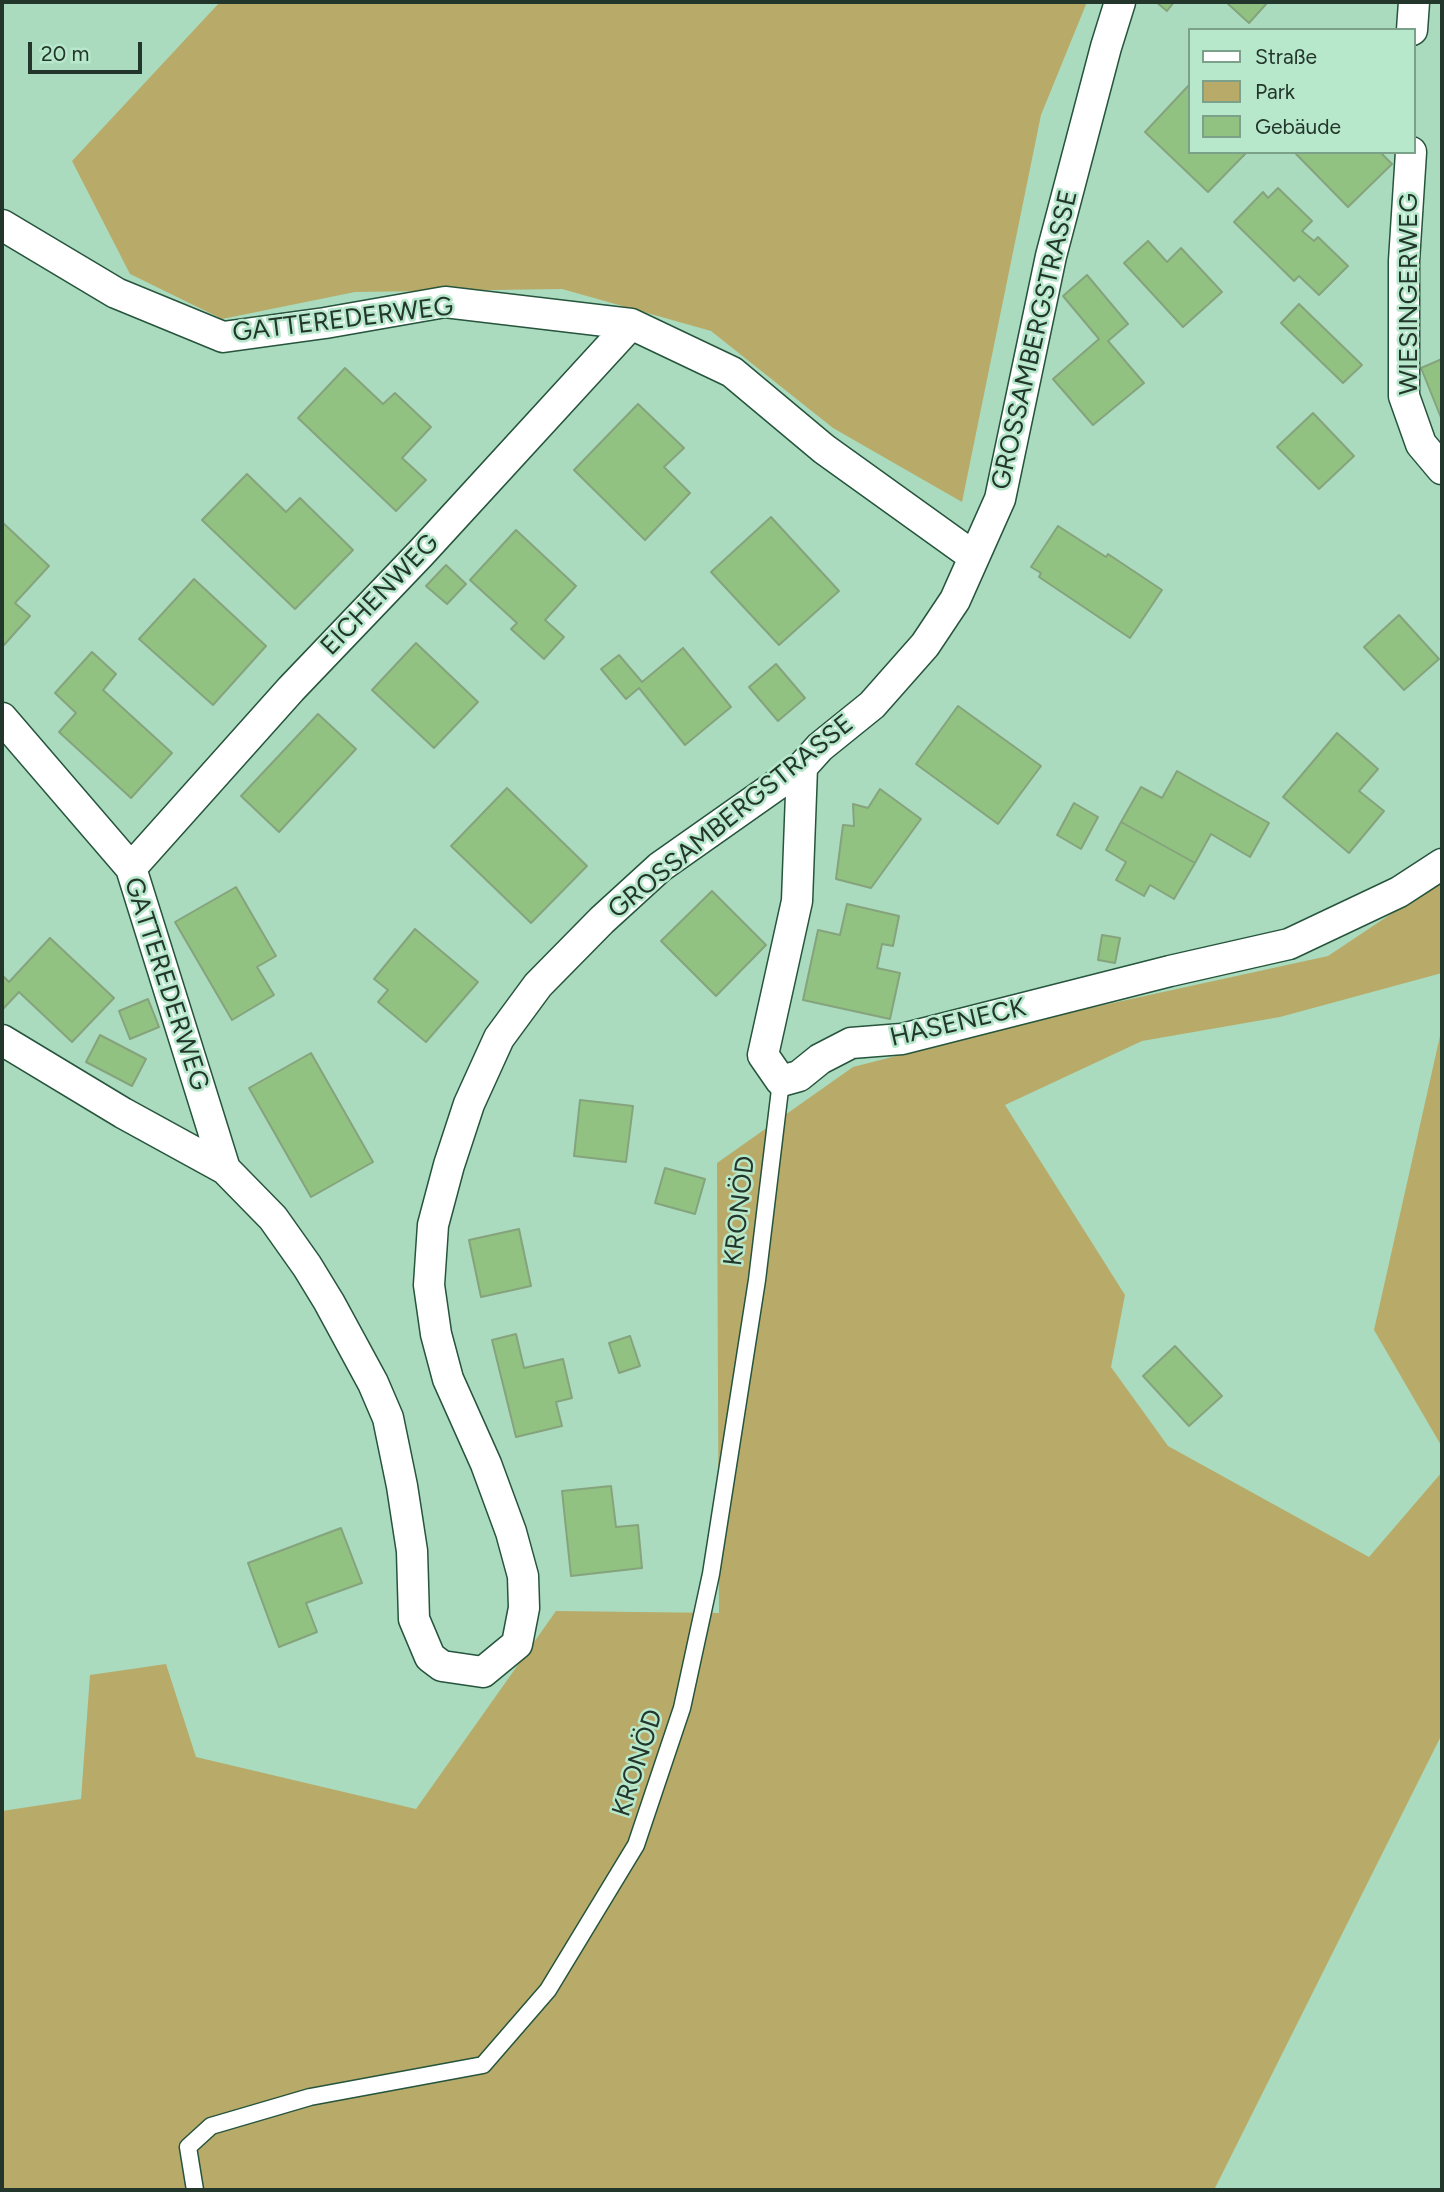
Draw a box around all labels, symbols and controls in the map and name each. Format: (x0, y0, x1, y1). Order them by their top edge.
scale bar (32, 28, 145, 72)
legend (1188, 28, 1416, 154)
text: 20 m (41, 41, 89, 66)
text: Straße (1255, 44, 1317, 69)
text: Park (1255, 79, 1295, 104)
text: Gebäude (1255, 114, 1341, 139)
street label: GROSSAMBERGSTRASSE (985, 187, 1085, 493)
street label: WIESINGERWEG (1393, 193, 1425, 395)
street label: GATTEREDERWEG (231, 291, 455, 349)
street label: EICHENWEG (314, 528, 446, 662)
street label: GROSSAMBERGSTRASSE (602, 708, 860, 926)
street label: GATTEREDERWEG (117, 873, 215, 1095)
street label: HASENECK (887, 992, 1029, 1054)
street label: KRONÖD (718, 1154, 762, 1268)
street label: KRONÖD (606, 1706, 670, 1820)

